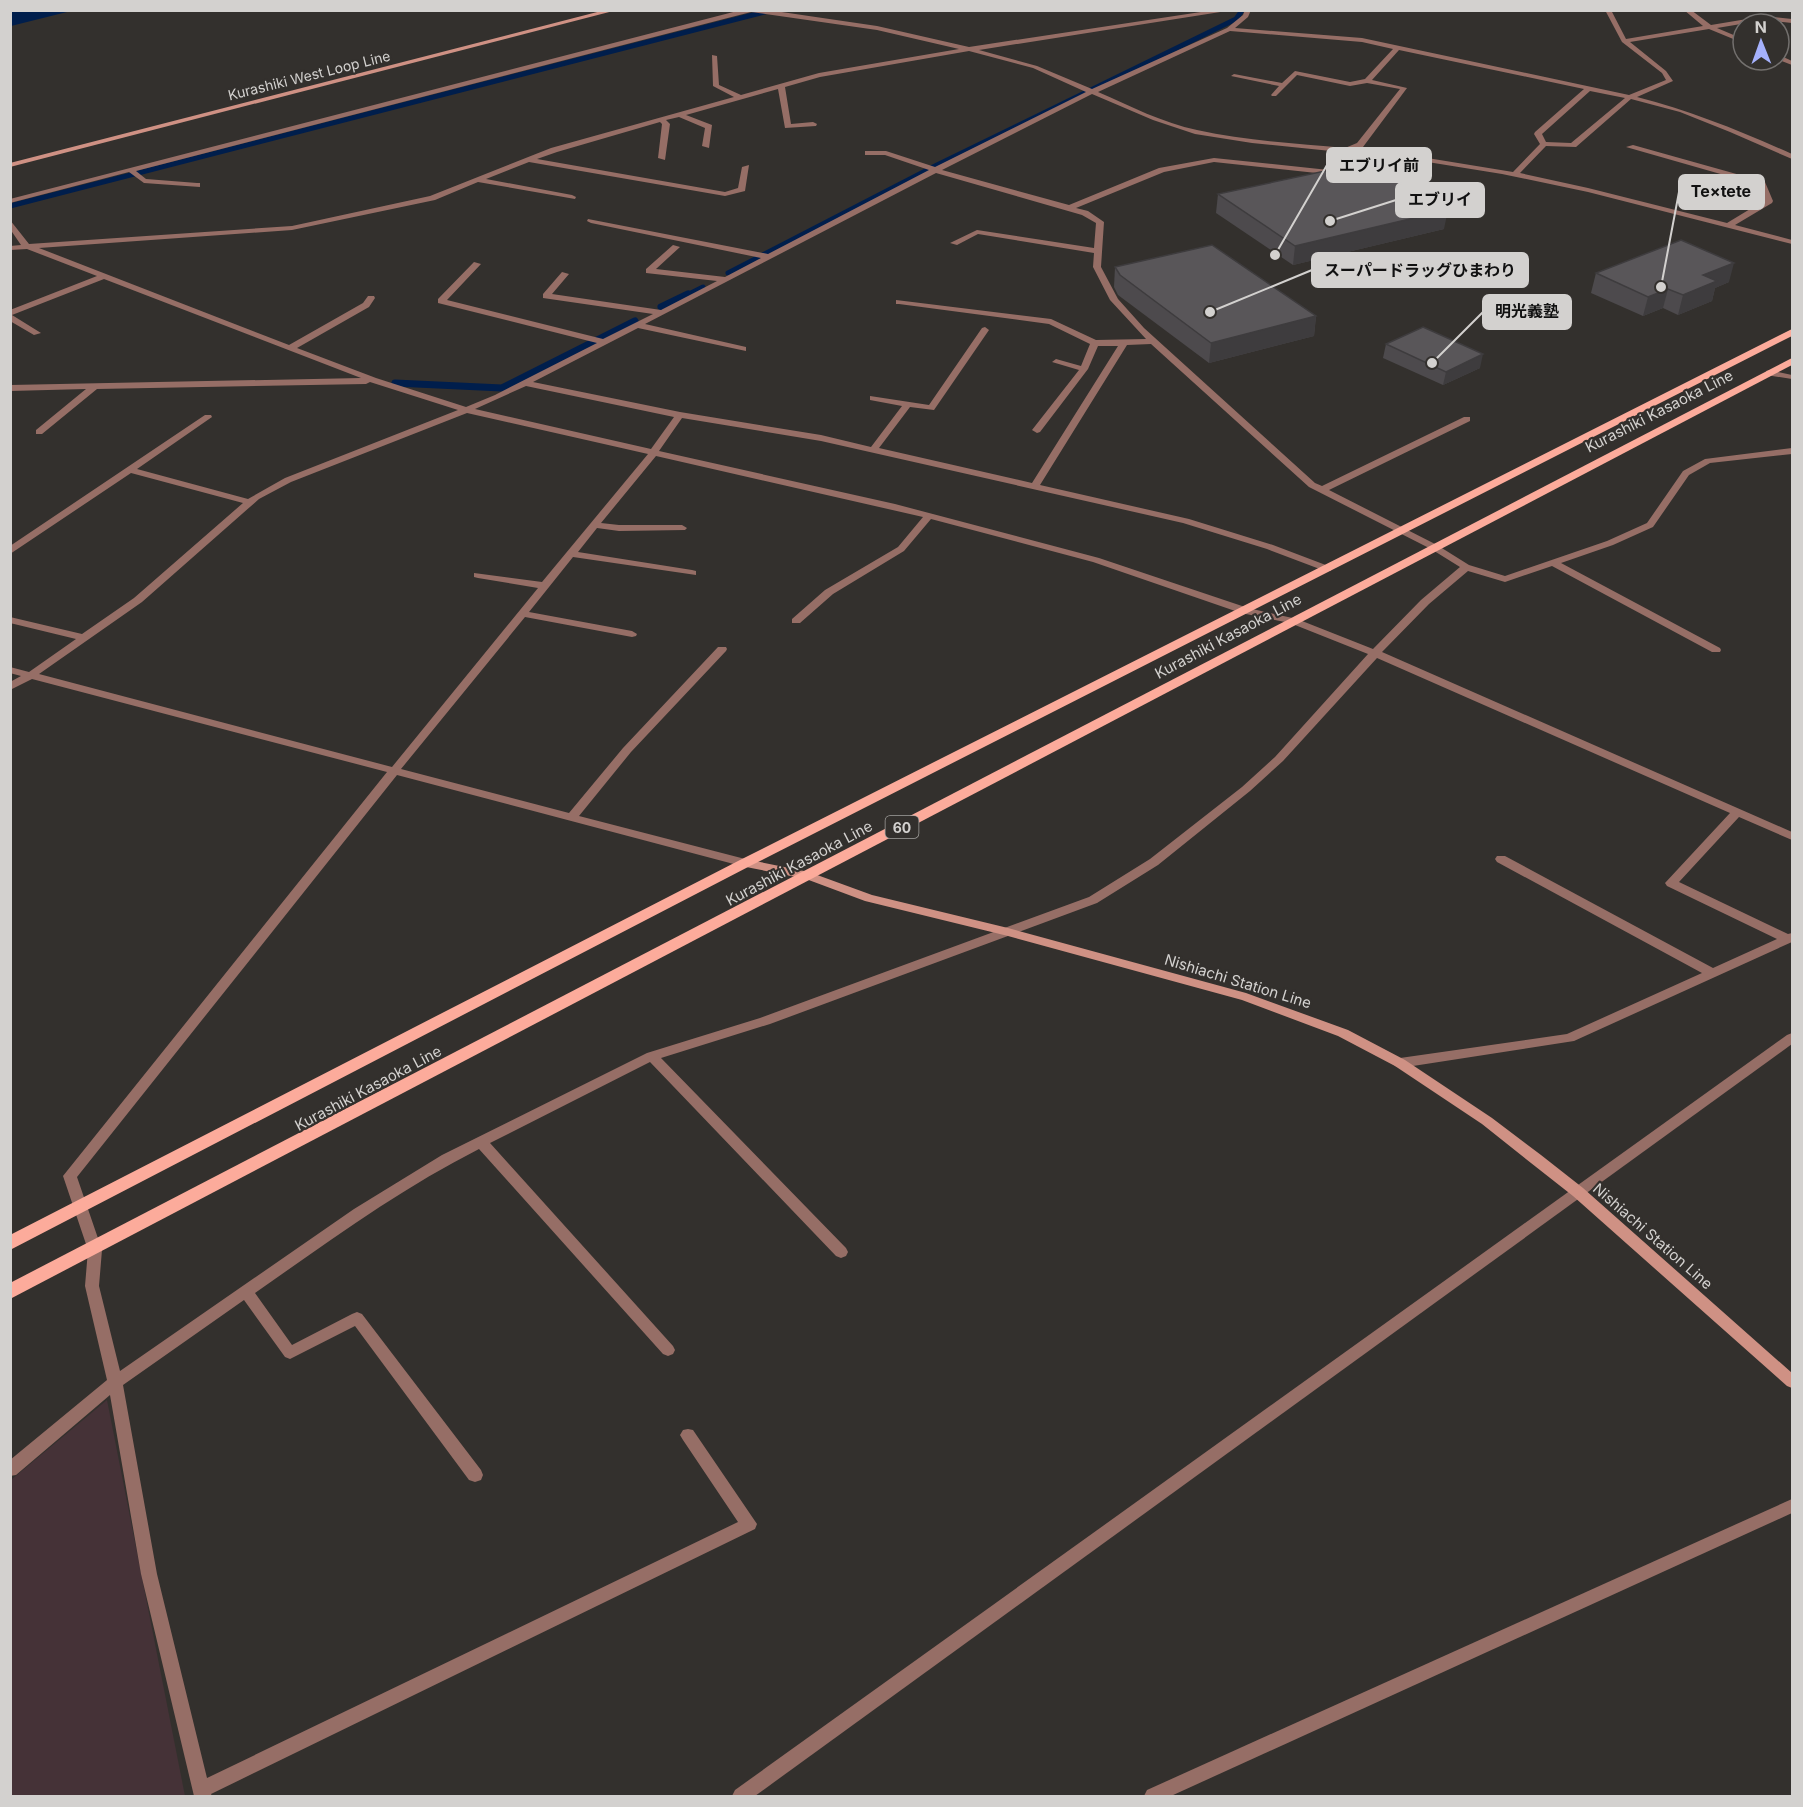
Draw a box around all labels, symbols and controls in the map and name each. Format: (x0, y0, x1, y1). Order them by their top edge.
north arrow (1731, 12, 1791, 72)
text: N (1754, 17, 1767, 37)
street label: Kurashiki West Loop Line (226, 47, 392, 103)
callout: エブリイ前 (1327, 148, 1431, 182)
text: エブリイ前 (1339, 155, 1419, 175)
callout: Te×tete (1679, 175, 1764, 209)
text: Te×tete (1691, 181, 1751, 201)
callout: エブリイ (1396, 183, 1484, 217)
text: エブリイ (1408, 189, 1472, 209)
callout: スーパードラッグひまわり (1312, 253, 1528, 287)
text: スーパードラッグひまわり (1324, 260, 1516, 280)
callout: 明光義塾 (1483, 295, 1571, 329)
text: 明光義塾 (1495, 301, 1559, 321)
street label: Kurashiki Kasaoka Line (1582, 365, 1736, 457)
street label: Kurashiki Kasaoka Line (1151, 589, 1305, 683)
street label: Kurashiki Kasaoka Line (722, 816, 876, 910)
road number: 60 (886, 816, 918, 838)
street label: Nishiachi Station Line (1162, 950, 1314, 1012)
street label: Kurashiki Kasaoka Line (291, 1041, 445, 1135)
street label: Nishiachi Station Line (1589, 1179, 1717, 1293)

